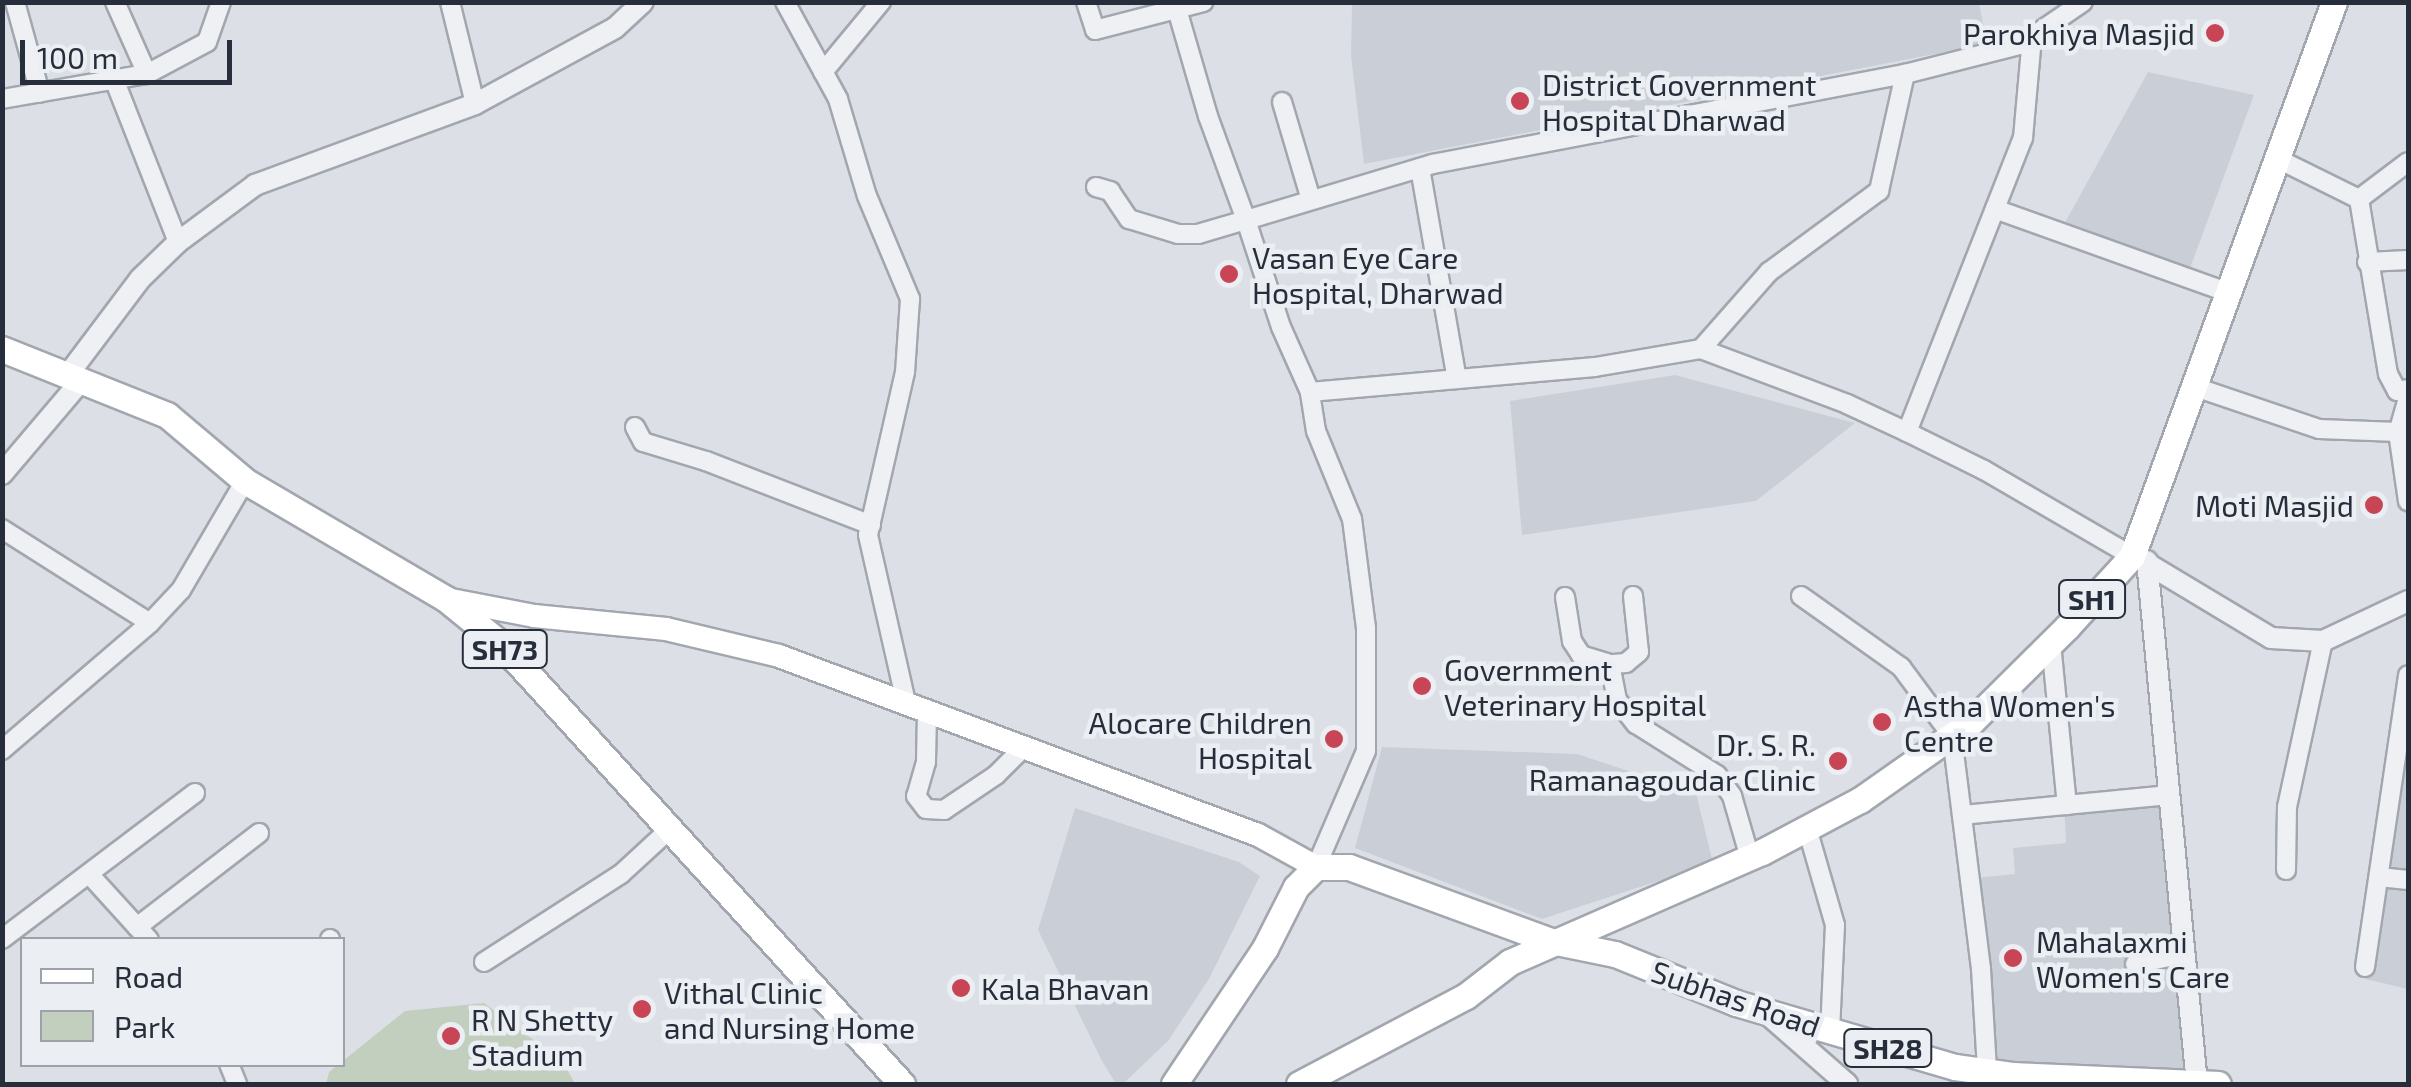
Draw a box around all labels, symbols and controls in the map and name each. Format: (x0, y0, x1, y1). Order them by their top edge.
place label: Parokhiya Masjid (1963, 15, 2195, 51)
scale bar (25, 20, 238, 82)
marker: Parokhiya Masjid (2204, 22, 2226, 44)
text: 100 m (37, 39, 118, 75)
place label: District Government Hospital Dharwad (1542, 66, 1817, 136)
marker: District Government Hospital Dharwad (1507, 88, 1533, 114)
place label: Vasan Eye Care Hospital, Dharwad (1252, 239, 1504, 310)
marker: Vasan Eye Care Hospital, Dharwad (1216, 261, 1242, 287)
place label: Moti Masjid (2195, 487, 2354, 523)
marker: Moti Masjid (2363, 494, 2385, 516)
road number: SH1 (2057, 576, 2127, 622)
road number: SH73 (460, 626, 550, 672)
place label: Government Veterinary Hospital (1444, 651, 1707, 722)
marker: Government Veterinary Hospital (1409, 673, 1435, 699)
place label: Astha Women's Centre (1904, 687, 2116, 758)
place label: Alocare Children Hospital (1089, 704, 1312, 774)
marker: Astha Women's Centre (1869, 709, 1895, 735)
marker: Alocare Children Hospital (1321, 726, 1347, 752)
place label: Dr. S. R. Ramanagoudar Clinic (1528, 726, 1816, 796)
marker: Dr. S. R. Ramanagoudar Clinic (1825, 748, 1851, 774)
place label: Mahalaxmi Women's Care (2036, 923, 2230, 994)
legend (20, 937, 345, 1067)
marker: Mahalaxmi Women's Care (2000, 945, 2026, 971)
street label: Subhas Road (1647, 952, 1825, 1044)
text: Road (114, 958, 183, 994)
place label: Kala Bhavan (981, 970, 1149, 1006)
place label: Vithal Clinic and Nursing Home (664, 974, 915, 1044)
marker: Kala Bhavan (950, 977, 972, 999)
marker: Vithal Clinic and Nursing Home (629, 996, 655, 1022)
place label: R N Shetty Stadium (471, 1001, 613, 1072)
text: Park (114, 1008, 175, 1044)
marker: R N Shetty Stadium (440, 1025, 462, 1047)
road number: SH28 (1843, 1025, 1933, 1071)

